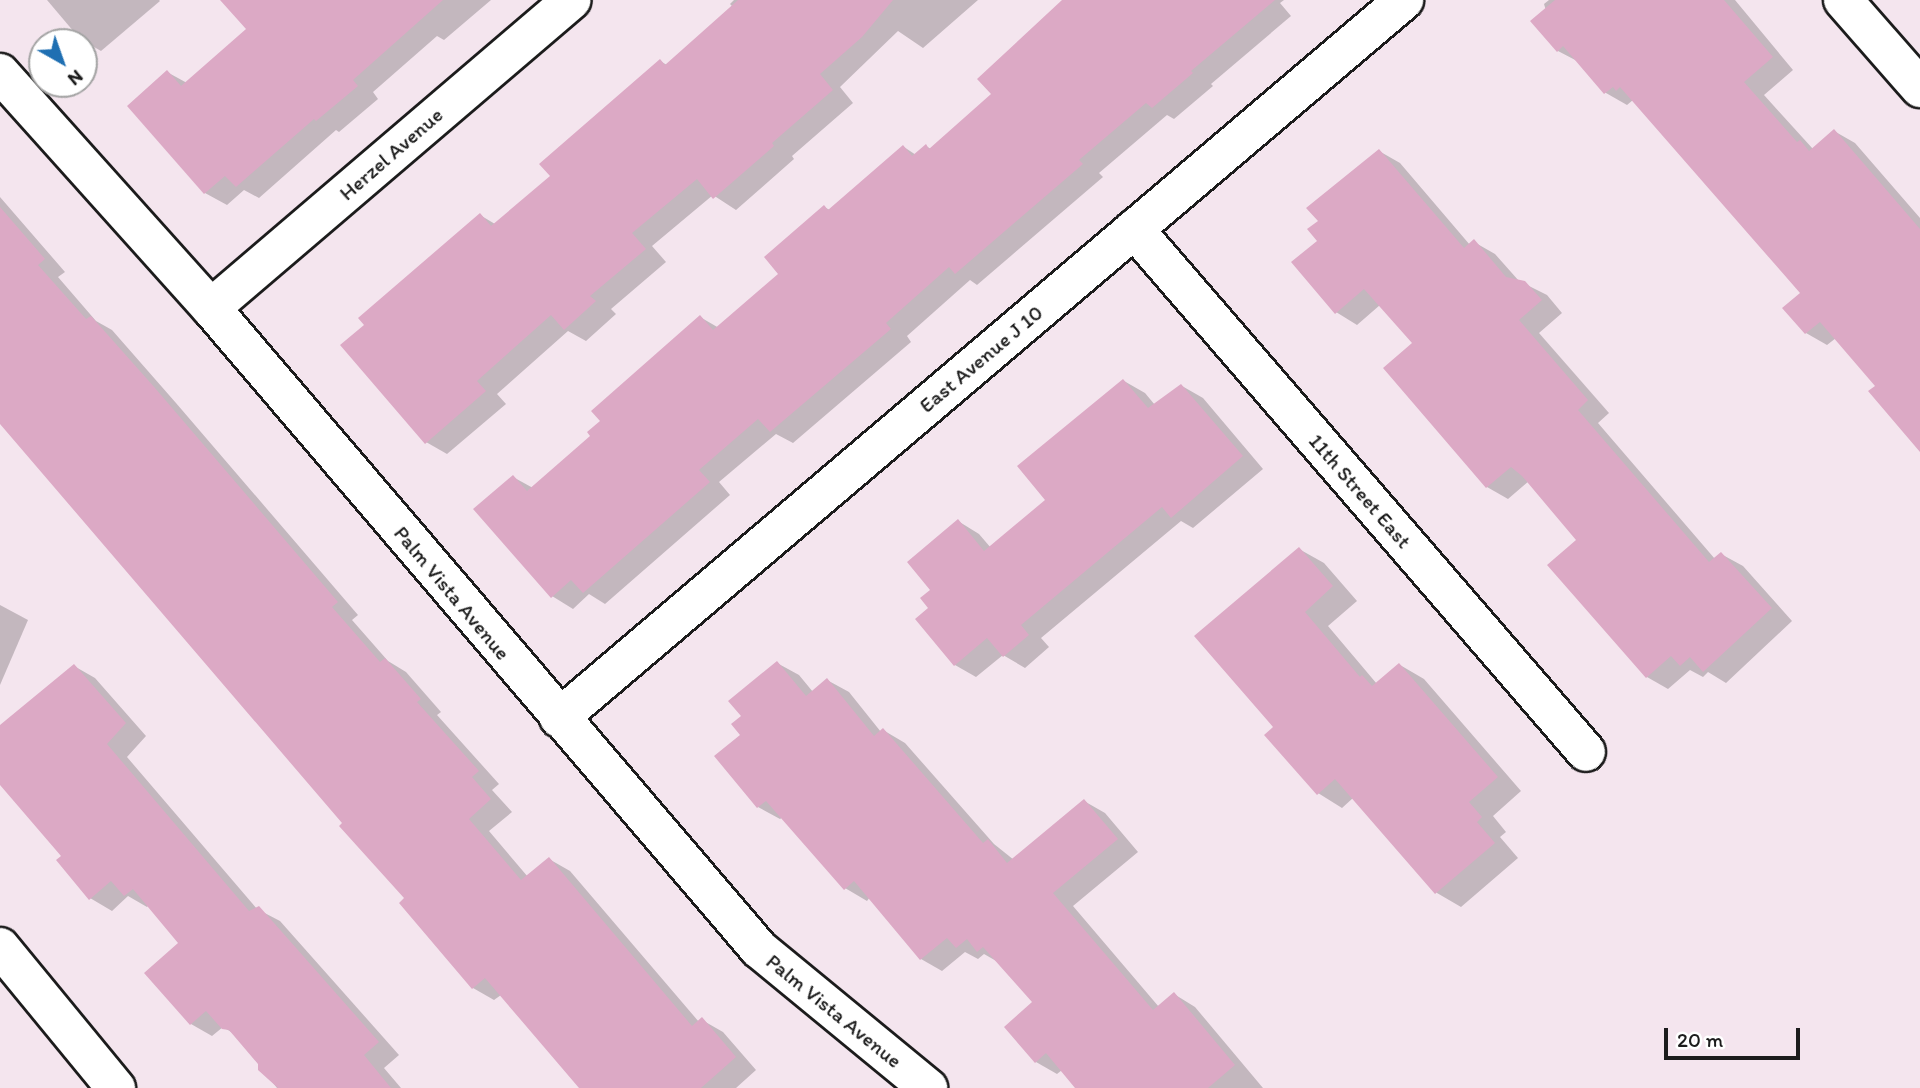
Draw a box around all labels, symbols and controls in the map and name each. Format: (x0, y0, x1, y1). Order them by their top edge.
north arrow (28, 28, 98, 98)
text: N (63, 65, 88, 91)
street label: Herzel Avenue (334, 102, 448, 206)
street label: East Avenue J 10 (914, 300, 1048, 418)
street label: 11th Street East (1304, 429, 1416, 553)
street label: Palm Vista Avenue (389, 522, 515, 664)
street label: Palm Vista Avenue (762, 949, 906, 1073)
scale bar (1668, 1014, 1804, 1058)
text: 20 m (1677, 1027, 1723, 1052)

